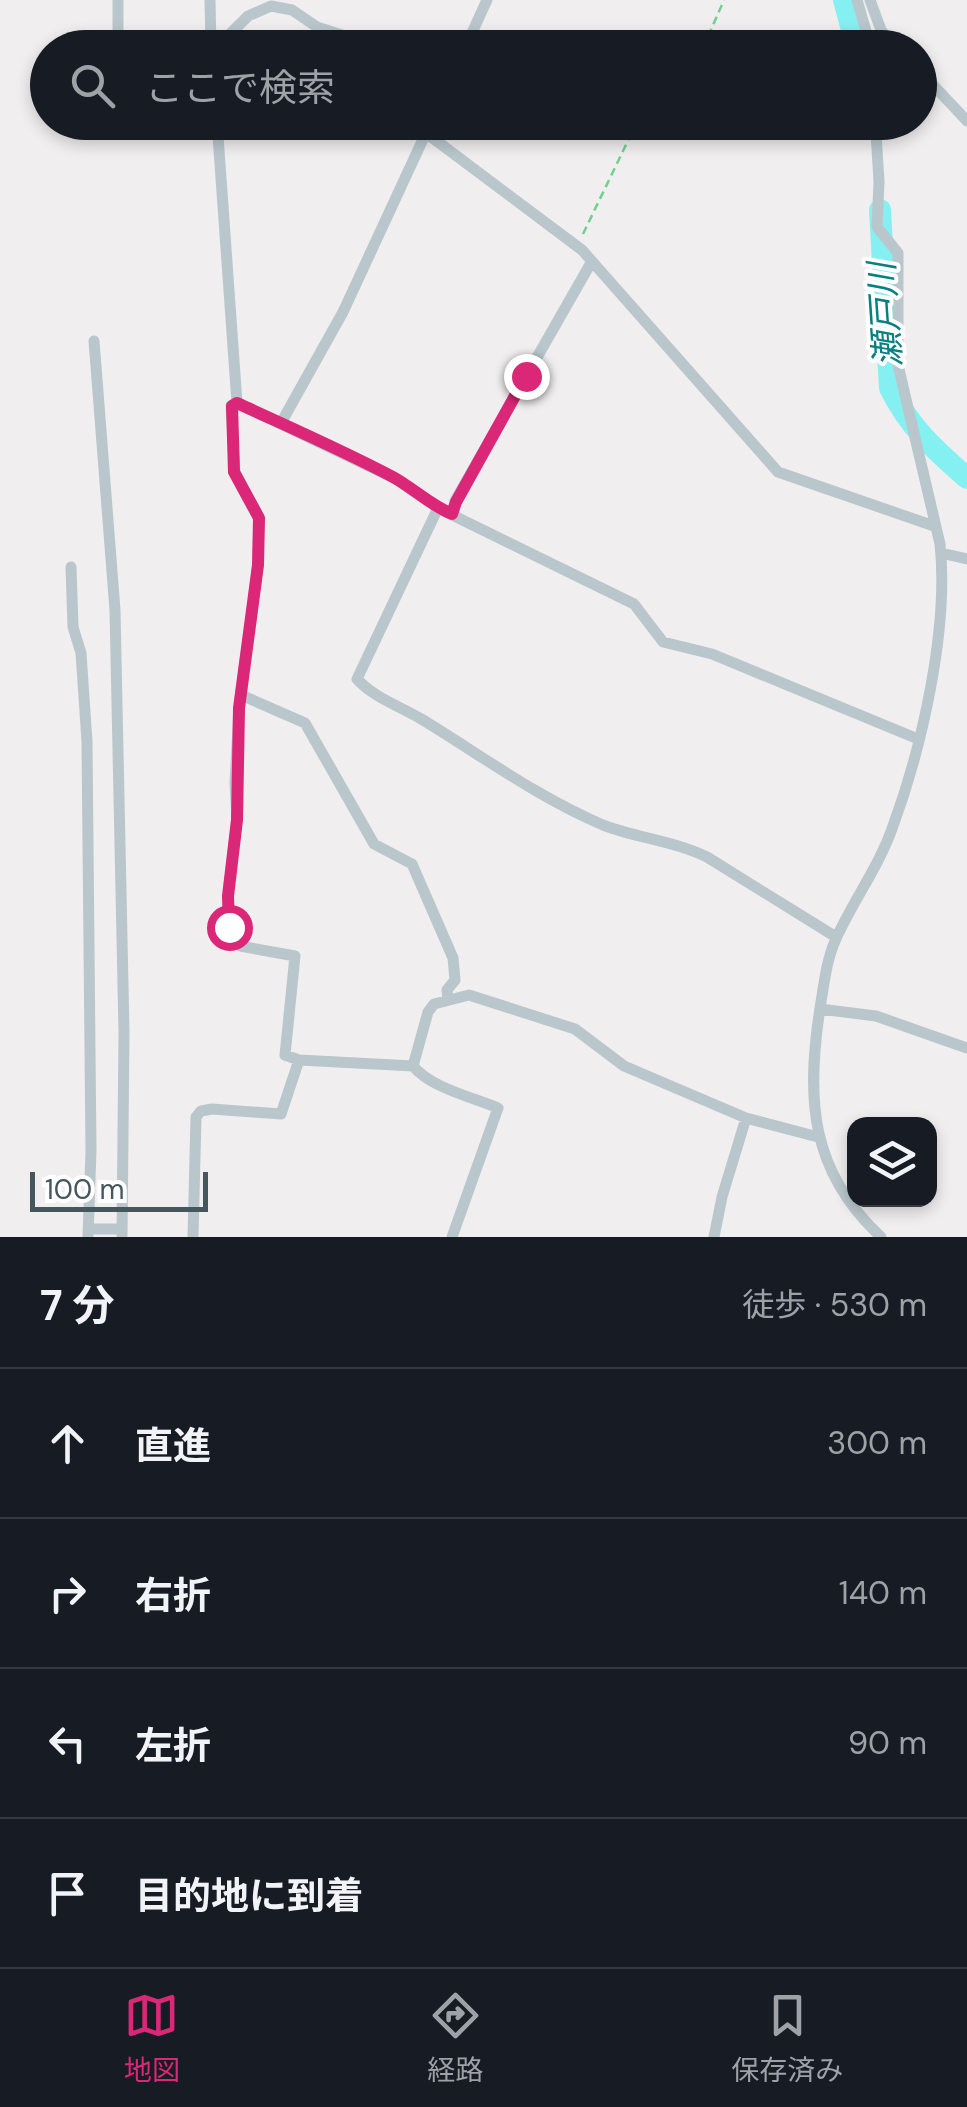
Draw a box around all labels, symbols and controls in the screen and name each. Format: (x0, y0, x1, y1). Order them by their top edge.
search box (30, 30, 937, 140)
icon: search (65, 58, 120, 113)
text: ここで検索 (145, 63, 335, 113)
water label: 瀬戸川 (858, 257, 912, 369)
route end (504, 354, 550, 400)
route start (207, 905, 253, 951)
map controls (847, 1117, 937, 1207)
button: layers (847, 1117, 937, 1207)
scale bar (30, 1167, 208, 1212)
text: 100 m (45, 1171, 124, 1208)
text: 7 分 (40, 1278, 114, 1333)
text: 徒歩 · 530 m (742, 1284, 927, 1326)
icon: ahead (40, 1416, 95, 1471)
text: 直進 (135, 1421, 211, 1471)
text: 300 m (827, 1422, 927, 1464)
icon: right (40, 1566, 95, 1621)
text: 右折 (135, 1571, 211, 1621)
text: 140 m (839, 1572, 927, 1614)
icon: left (40, 1716, 95, 1771)
text: 左折 (135, 1721, 211, 1771)
text: 90 m (848, 1722, 927, 1764)
icon: arrive (40, 1866, 95, 1921)
text: 目的地に到着 (135, 1871, 363, 1921)
tab: 地図 (124, 1988, 180, 2089)
tab: 経路 (427, 1988, 483, 2089)
tab: 保存済み (731, 1988, 843, 2089)

